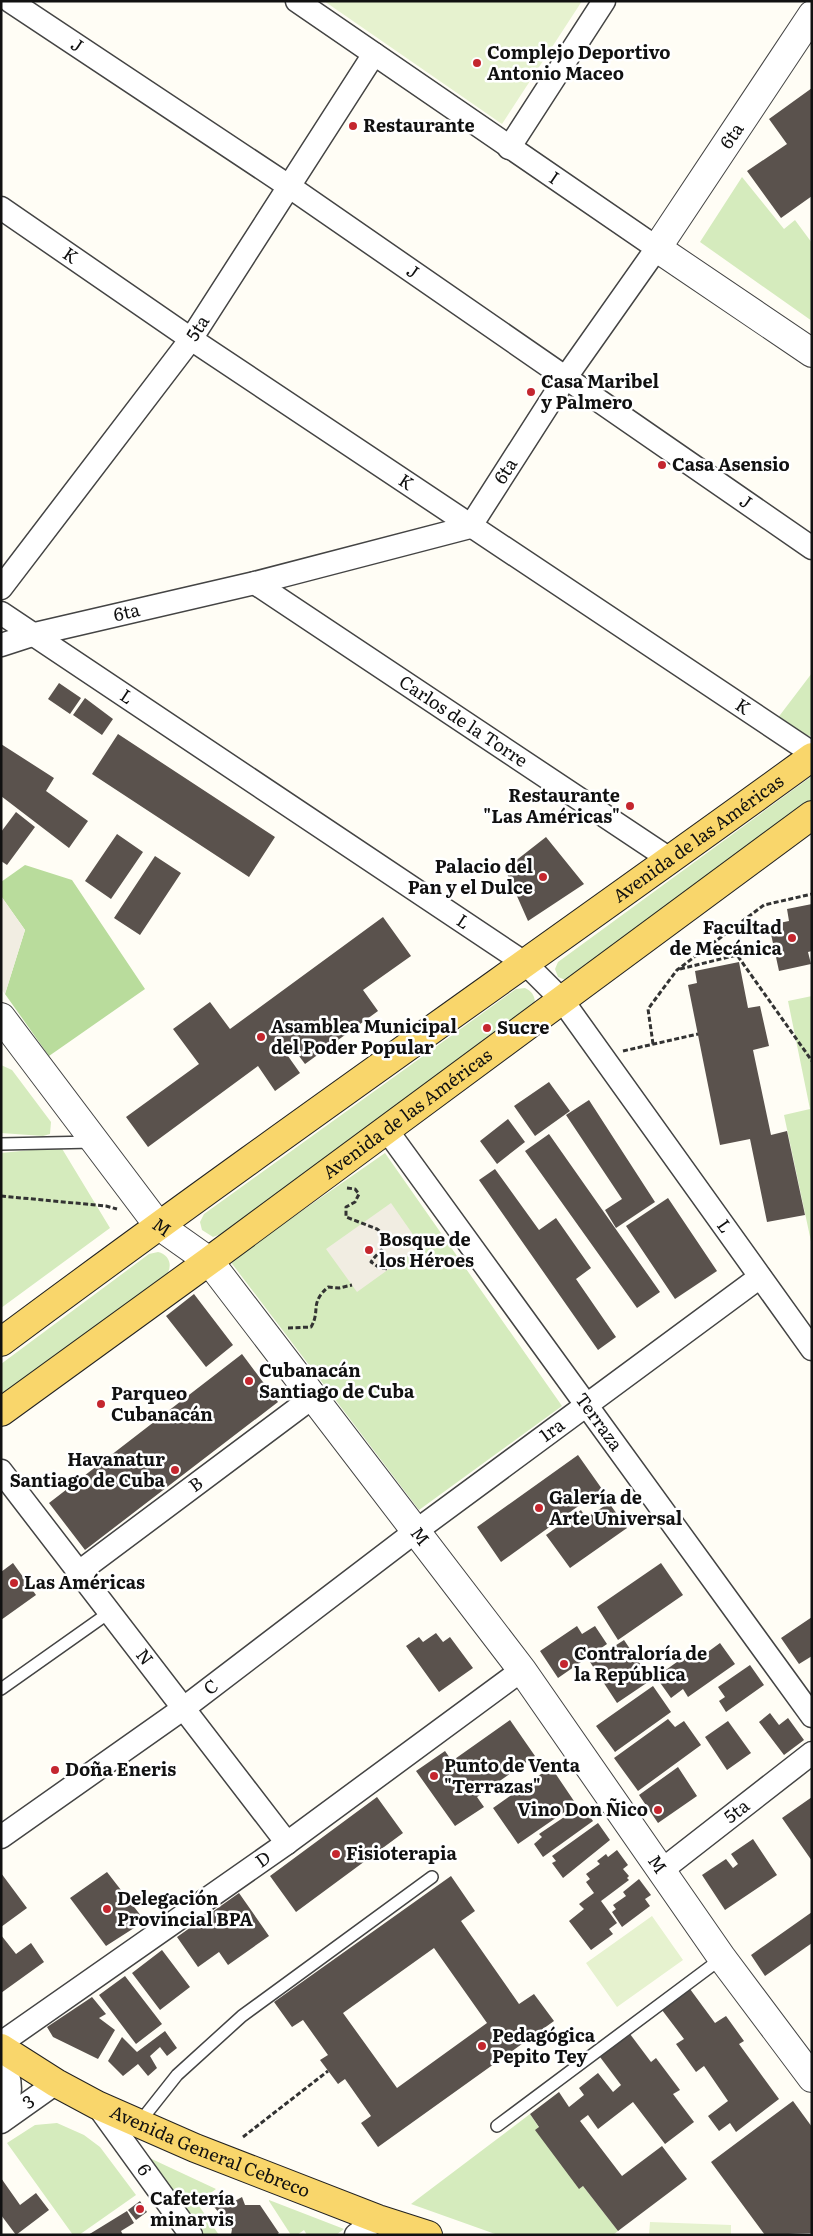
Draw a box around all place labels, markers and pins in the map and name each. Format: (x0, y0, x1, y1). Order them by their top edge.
place label: Complejo Deportivo Antonio Maceo (487, 38, 670, 86)
marker: Complejo Deportivo Antonio Maceo (471, 57, 483, 69)
place label: Restaurante (363, 111, 475, 138)
marker: Restaurante (347, 120, 359, 132)
place label: Casa Maribel y Palmero (541, 367, 660, 415)
marker: Casa Maribel y Palmero (525, 386, 537, 398)
place label: Casa Asensio (672, 450, 790, 477)
marker: Casa Asensio (656, 459, 668, 471)
place label: Restaurante "Las Américas" (483, 781, 620, 829)
marker: Restaurante "Las Américas" (624, 800, 636, 812)
place label: Palacio del Pan y el Dulce (408, 852, 533, 900)
marker: Palacio del Pan y el Dulce (537, 871, 549, 883)
place label: Facultad de Mecánica (669, 913, 783, 961)
marker: Facultad de Mecánica (786, 932, 798, 944)
place label: Asamblea Municipal del Poder Popular (271, 1012, 457, 1060)
place label: Sucre (497, 1013, 550, 1040)
marker: Sucre (481, 1022, 493, 1034)
marker: Asamblea Municipal del Poder Popular (255, 1031, 267, 1043)
place label: Bosque de los Héroes (379, 1225, 474, 1273)
marker: Bosque de los Héroes (363, 1244, 375, 1256)
place label: Cubanacán Santiago de Cuba (259, 1356, 415, 1404)
marker: Cubanacán Santiago de Cuba (243, 1375, 255, 1387)
place label: Parqueo Cubanacán (111, 1379, 213, 1427)
marker: Parqueo Cubanacán (95, 1398, 107, 1410)
place label: Havanatur Santiago de Cuba (10, 1445, 166, 1493)
marker: Havanatur Santiago de Cuba (169, 1464, 181, 1476)
place label: Galería de Arte Universal (549, 1483, 683, 1531)
marker: Galería de Arte Universal (533, 1502, 545, 1514)
place label: Las Américas (24, 1568, 145, 1595)
marker: Las Américas (8, 1577, 20, 1589)
place label: Contraloría de la República (574, 1639, 707, 1687)
marker: Contraloría de la República (558, 1658, 570, 1670)
place label: Punto de Venta "Terrazas" (444, 1751, 581, 1799)
place label: Doña Eneris (65, 1755, 176, 1782)
marker: Doña Eneris (49, 1764, 61, 1776)
marker: Punto de Venta "Terrazas" (428, 1770, 440, 1782)
place label: Vino Don Ñico (517, 1795, 648, 1822)
marker: Vino Don Ñico (652, 1804, 664, 1816)
place label: Fisioterapia (346, 1839, 458, 1866)
marker: Fisioterapia (330, 1848, 342, 1860)
place label: Delegación Provincial BPA (117, 1884, 253, 1932)
marker: Delegación Provincial BPA (101, 1903, 113, 1915)
place label: Pedagógica Pepito Tey (492, 2021, 596, 2069)
marker: Pedagógica Pepito Tey (476, 2040, 488, 2052)
place label: Cafetería minarvis (150, 2184, 236, 2232)
marker: Cafetería minarvis (134, 2203, 146, 2215)

